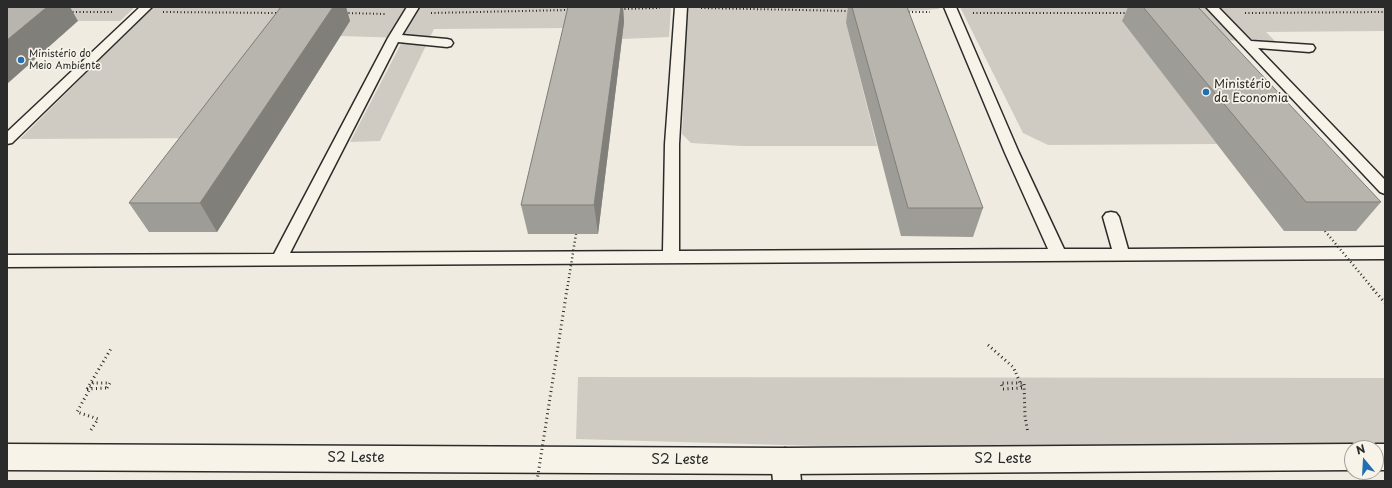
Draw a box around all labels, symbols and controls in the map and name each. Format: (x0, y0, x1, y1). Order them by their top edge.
place label: Ministério do Meio Ambiente (29, 48, 101, 72)
marker: Ministério do Meio Ambiente (16, 55, 26, 65)
place label: Ministério da Economia (1214, 78, 1288, 106)
marker: Ministério da Economia (1201, 87, 1211, 97)
north arrow (1344, 440, 1384, 480)
text: N (1354, 440, 1367, 458)
street label: S2 Leste (327, 450, 385, 466)
street label: S2 Leste (974, 451, 1032, 467)
street label: S2 Leste (651, 452, 709, 468)

